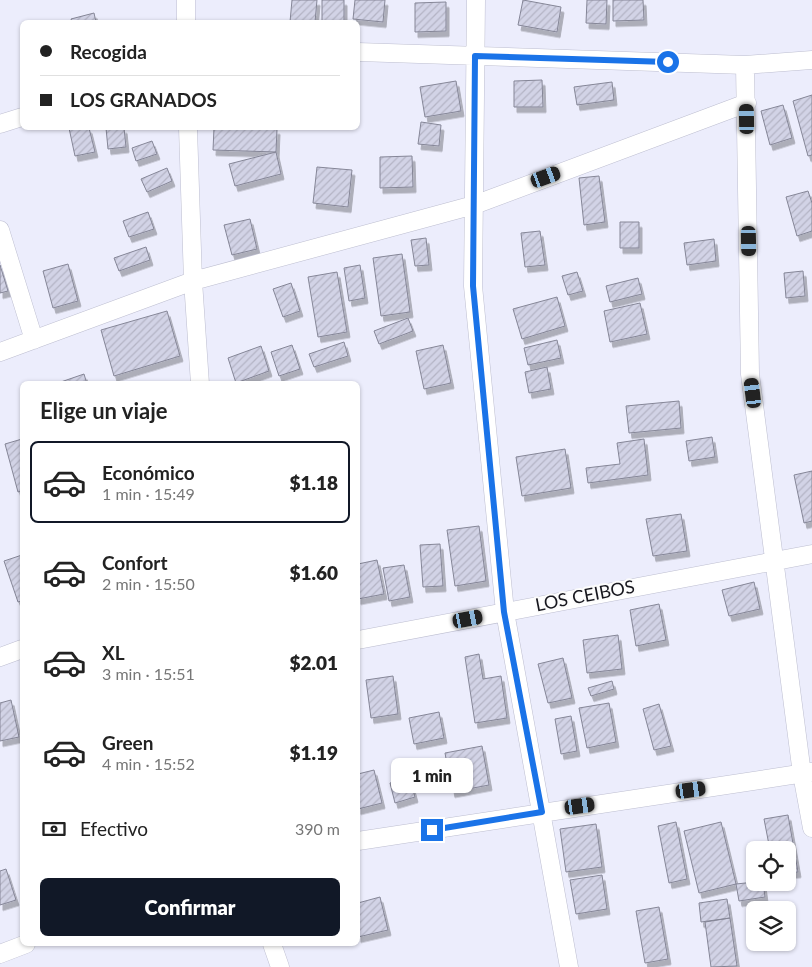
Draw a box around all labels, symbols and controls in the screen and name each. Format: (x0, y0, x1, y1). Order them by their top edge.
text: Recogida (70, 40, 147, 63)
route start (657, 51, 679, 73)
text: LOS GRANADOS (70, 88, 217, 111)
car (739, 104, 754, 134)
car (529, 165, 562, 189)
car (741, 226, 756, 256)
car (743, 377, 762, 409)
text: Elige un viaje (40, 397, 168, 424)
icon: car (42, 460, 87, 505)
text: Económico (102, 461, 195, 484)
text: $1.18 (289, 471, 338, 494)
text: 1 min · 15:49 (102, 484, 195, 503)
icon: car (42, 550, 87, 595)
text: Confort (102, 551, 167, 574)
text: $1.60 (289, 561, 338, 584)
text: 2 min · 15:50 (102, 574, 195, 593)
street label: LOS CEIBOS (533, 575, 636, 615)
car (451, 609, 484, 629)
icon: car (42, 640, 87, 685)
text: XL (102, 641, 125, 664)
text: $2.01 (289, 651, 338, 674)
text: 3 min · 15:51 (102, 664, 195, 683)
icon: car (42, 730, 87, 775)
text: Green (102, 731, 153, 754)
text: $1.19 (289, 741, 338, 764)
text: 4 min · 15:52 (102, 754, 195, 773)
callout: 1 min (391, 758, 473, 792)
text: 1 min (412, 766, 452, 785)
car (675, 780, 706, 800)
car (564, 796, 595, 816)
icon: cash (40, 815, 68, 843)
text: Efectivo (80, 817, 148, 840)
text: 390 m (295, 819, 340, 838)
route end (421, 819, 443, 841)
map controls (746, 841, 796, 951)
button: locate (746, 841, 796, 891)
button: Confirmar (40, 878, 340, 936)
button: layers (746, 901, 796, 951)

